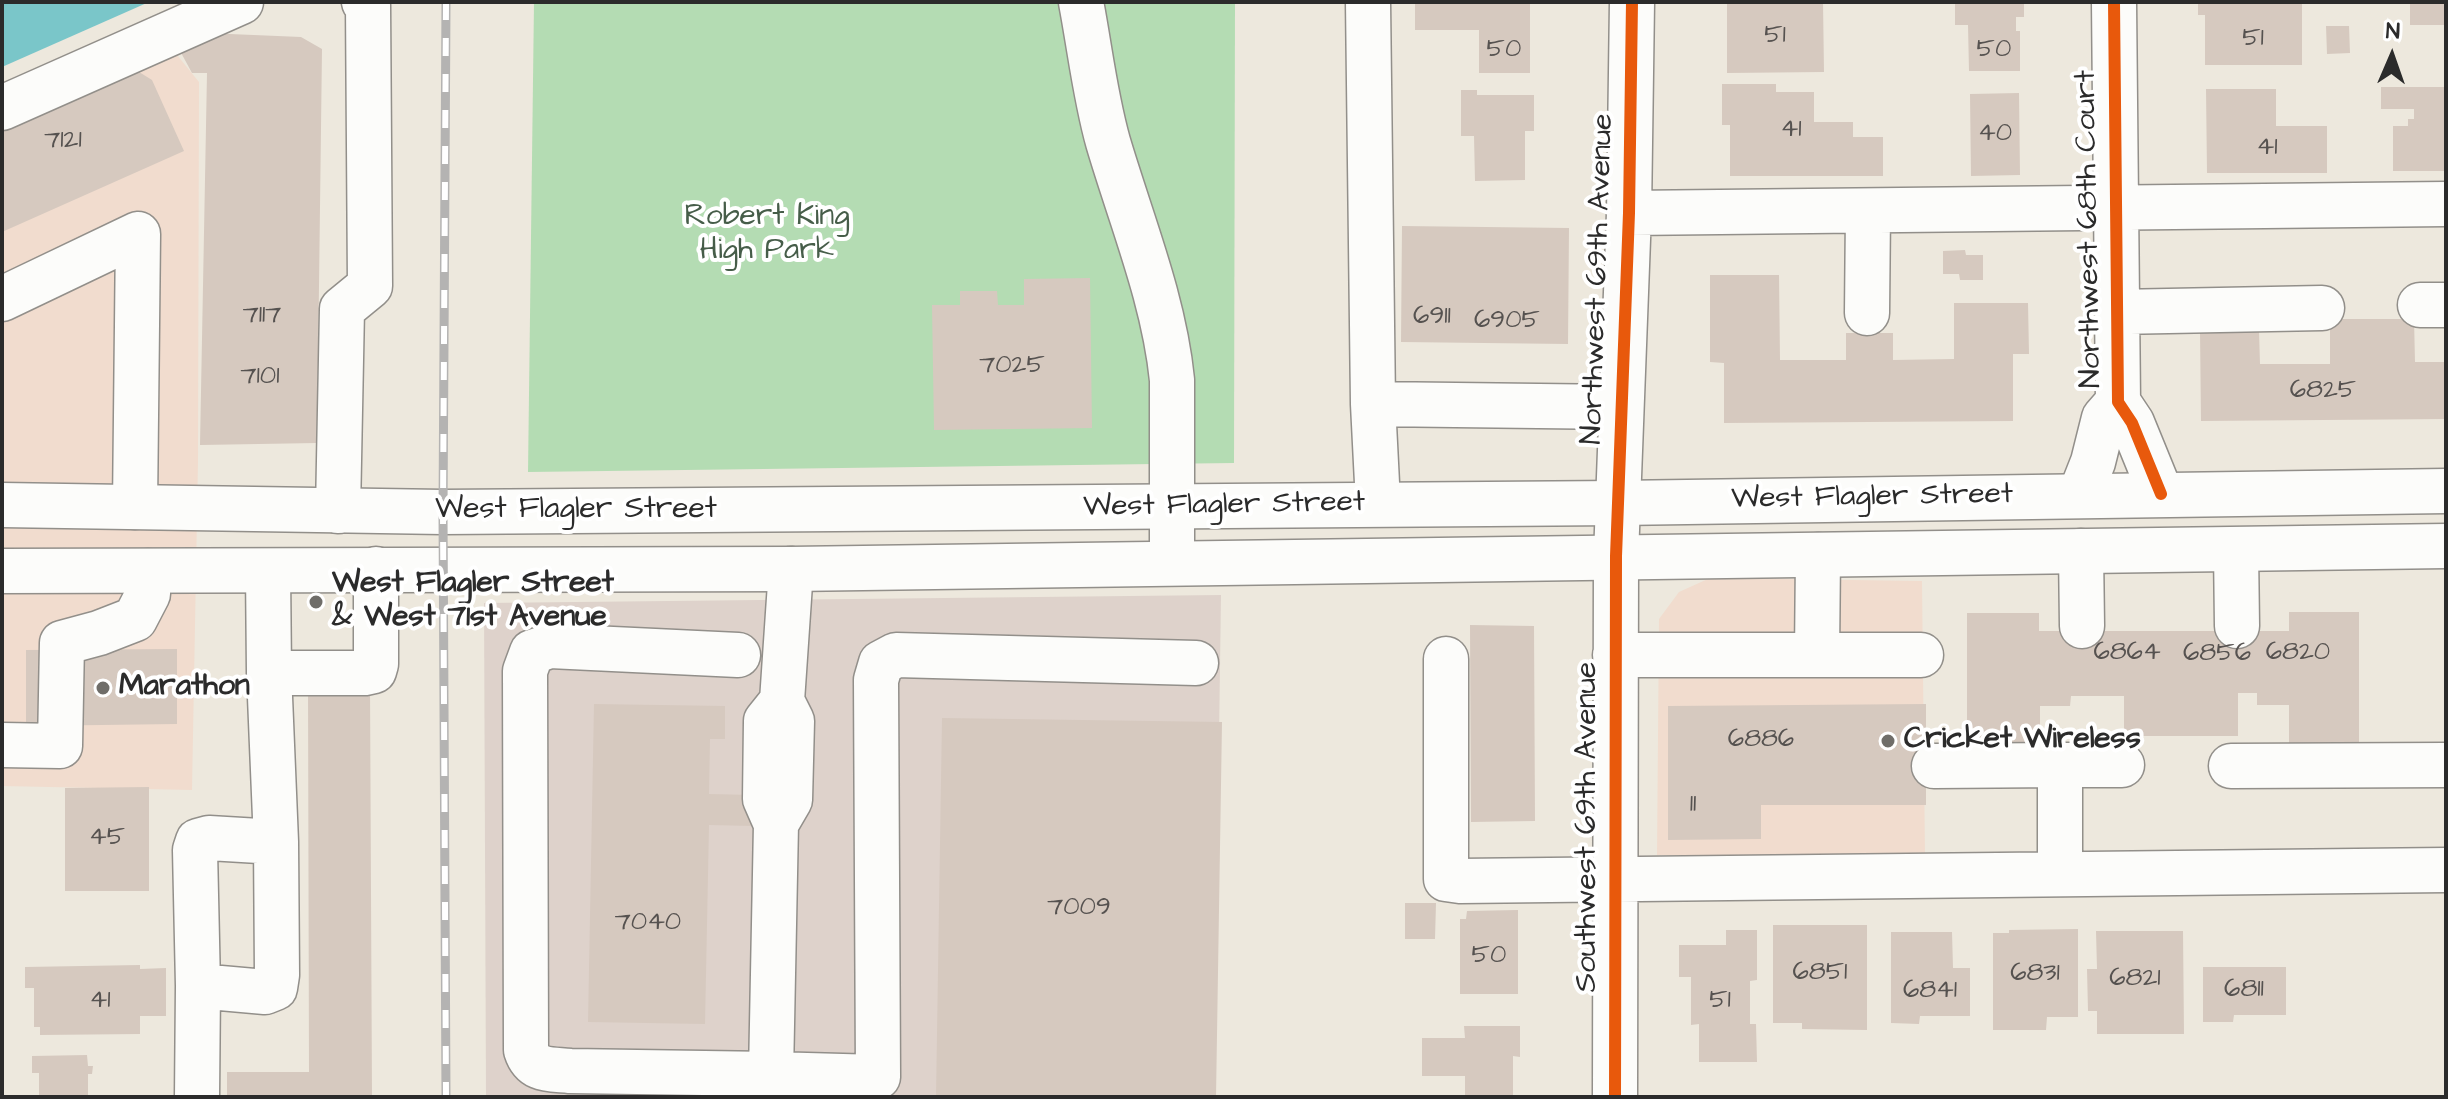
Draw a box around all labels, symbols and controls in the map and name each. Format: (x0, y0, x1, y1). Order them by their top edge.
north arrow (2352, 16, 2432, 96)
text: N (2385, 16, 2400, 47)
house number: 51 (1764, 21, 1786, 53)
house number: 51 (2242, 24, 2264, 56)
house number: 50 (1487, 35, 1521, 67)
house number: 50 (1977, 35, 2011, 67)
street label: Northwest 68th Court (2069, 70, 2111, 388)
street label: Northwest 69th Avenue (1575, 113, 1623, 445)
house number: 41 (1780, 115, 1802, 147)
house number: 40 (1978, 119, 2012, 151)
house number: 7121 (44, 126, 82, 158)
house number: 41 (2256, 133, 2278, 165)
park label: Robert King High Park (684, 200, 850, 270)
house number: 7117 (243, 301, 281, 333)
house number: 6911 (1413, 302, 1451, 334)
house number: 6905 (1474, 306, 1540, 338)
house number: 7025 (979, 351, 1045, 383)
house number: 7101 (240, 362, 280, 394)
house number: 6825 (2290, 376, 2356, 408)
street label: West Flagler Street (1731, 478, 2013, 518)
street label: West Flagler Street (1083, 486, 1365, 526)
street label: West Flagler Street (435, 493, 717, 529)
place label: West Flagler Street & West 71st Avenue (332, 567, 614, 638)
marker: West Flagler Street & West 71st Avenue (307, 593, 325, 611)
house number: 6864 (2093, 638, 2161, 670)
house number: 6820 (2266, 638, 2330, 670)
house number: 6856 (2183, 639, 2251, 671)
street label: Southwest 69th Avenue (1571, 662, 1607, 992)
place label: Marathon (119, 670, 250, 706)
marker: Marathon (94, 679, 112, 697)
place label: Cricket Wireless (1904, 723, 2141, 759)
house number: 6886 (1728, 725, 1794, 757)
marker: Cricket Wireless (1879, 732, 1897, 750)
house number: 11 (1690, 790, 1696, 822)
house number: 45 (89, 823, 125, 855)
house number: 7009 (1047, 893, 1111, 925)
house number: 7040 (615, 908, 681, 940)
house number: 50 (1472, 941, 1506, 973)
house number: 6851 (1793, 958, 1847, 990)
house number: 6831 (2010, 959, 2060, 991)
house number: 6821 (2109, 964, 2161, 996)
house number: 6811 (2224, 975, 2264, 1007)
house number: 6841 (1903, 976, 1957, 1008)
house number: 41 (89, 986, 111, 1018)
house number: 51 (1709, 986, 1731, 1018)

